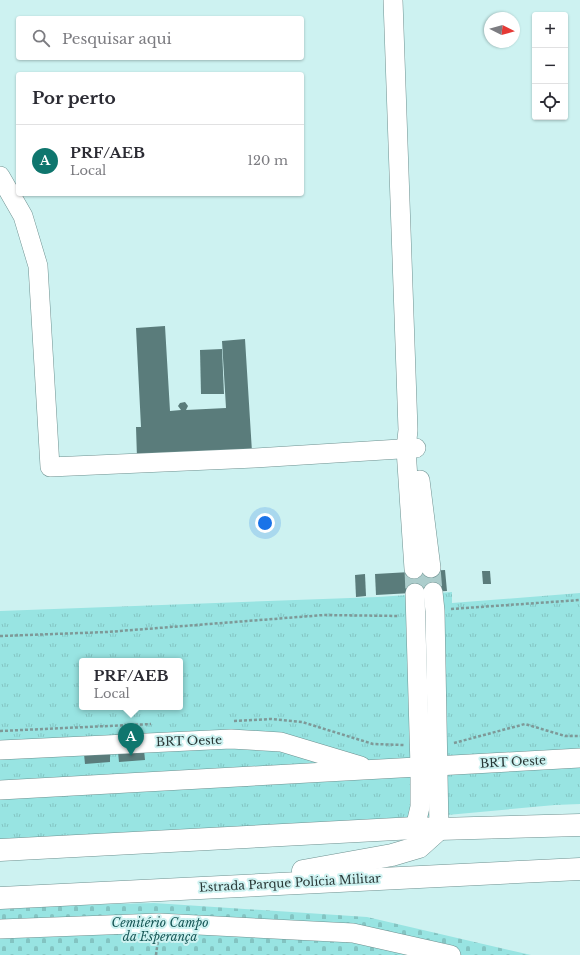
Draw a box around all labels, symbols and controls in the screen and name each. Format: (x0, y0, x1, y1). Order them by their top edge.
north arrow (484, 12, 520, 48)
map controls (532, 12, 568, 120)
button: + (532, 12, 568, 48)
search box (16, 16, 304, 60)
icon: search (30, 27, 52, 49)
text: Pesquisar aqui (62, 29, 172, 48)
button: − (532, 48, 568, 84)
button: locate (532, 84, 568, 120)
text: Por perto (32, 88, 116, 109)
text: PRF/AEB (70, 143, 145, 162)
text: A (40, 152, 50, 169)
text: 120 m (247, 152, 288, 169)
text: Local (70, 162, 106, 179)
your location (255, 513, 275, 533)
popup (79, 658, 183, 710)
text: PRF/AEB (94, 666, 169, 685)
text: Local (94, 685, 130, 702)
pin: A (118, 723, 144, 756)
street label: BRT Oeste (156, 732, 222, 749)
street label: BRT Oeste (480, 752, 546, 771)
street label: Estrada Parque Polícia Militar (199, 870, 381, 895)
park label: Cemitério Campo da Esperança (112, 915, 208, 944)

